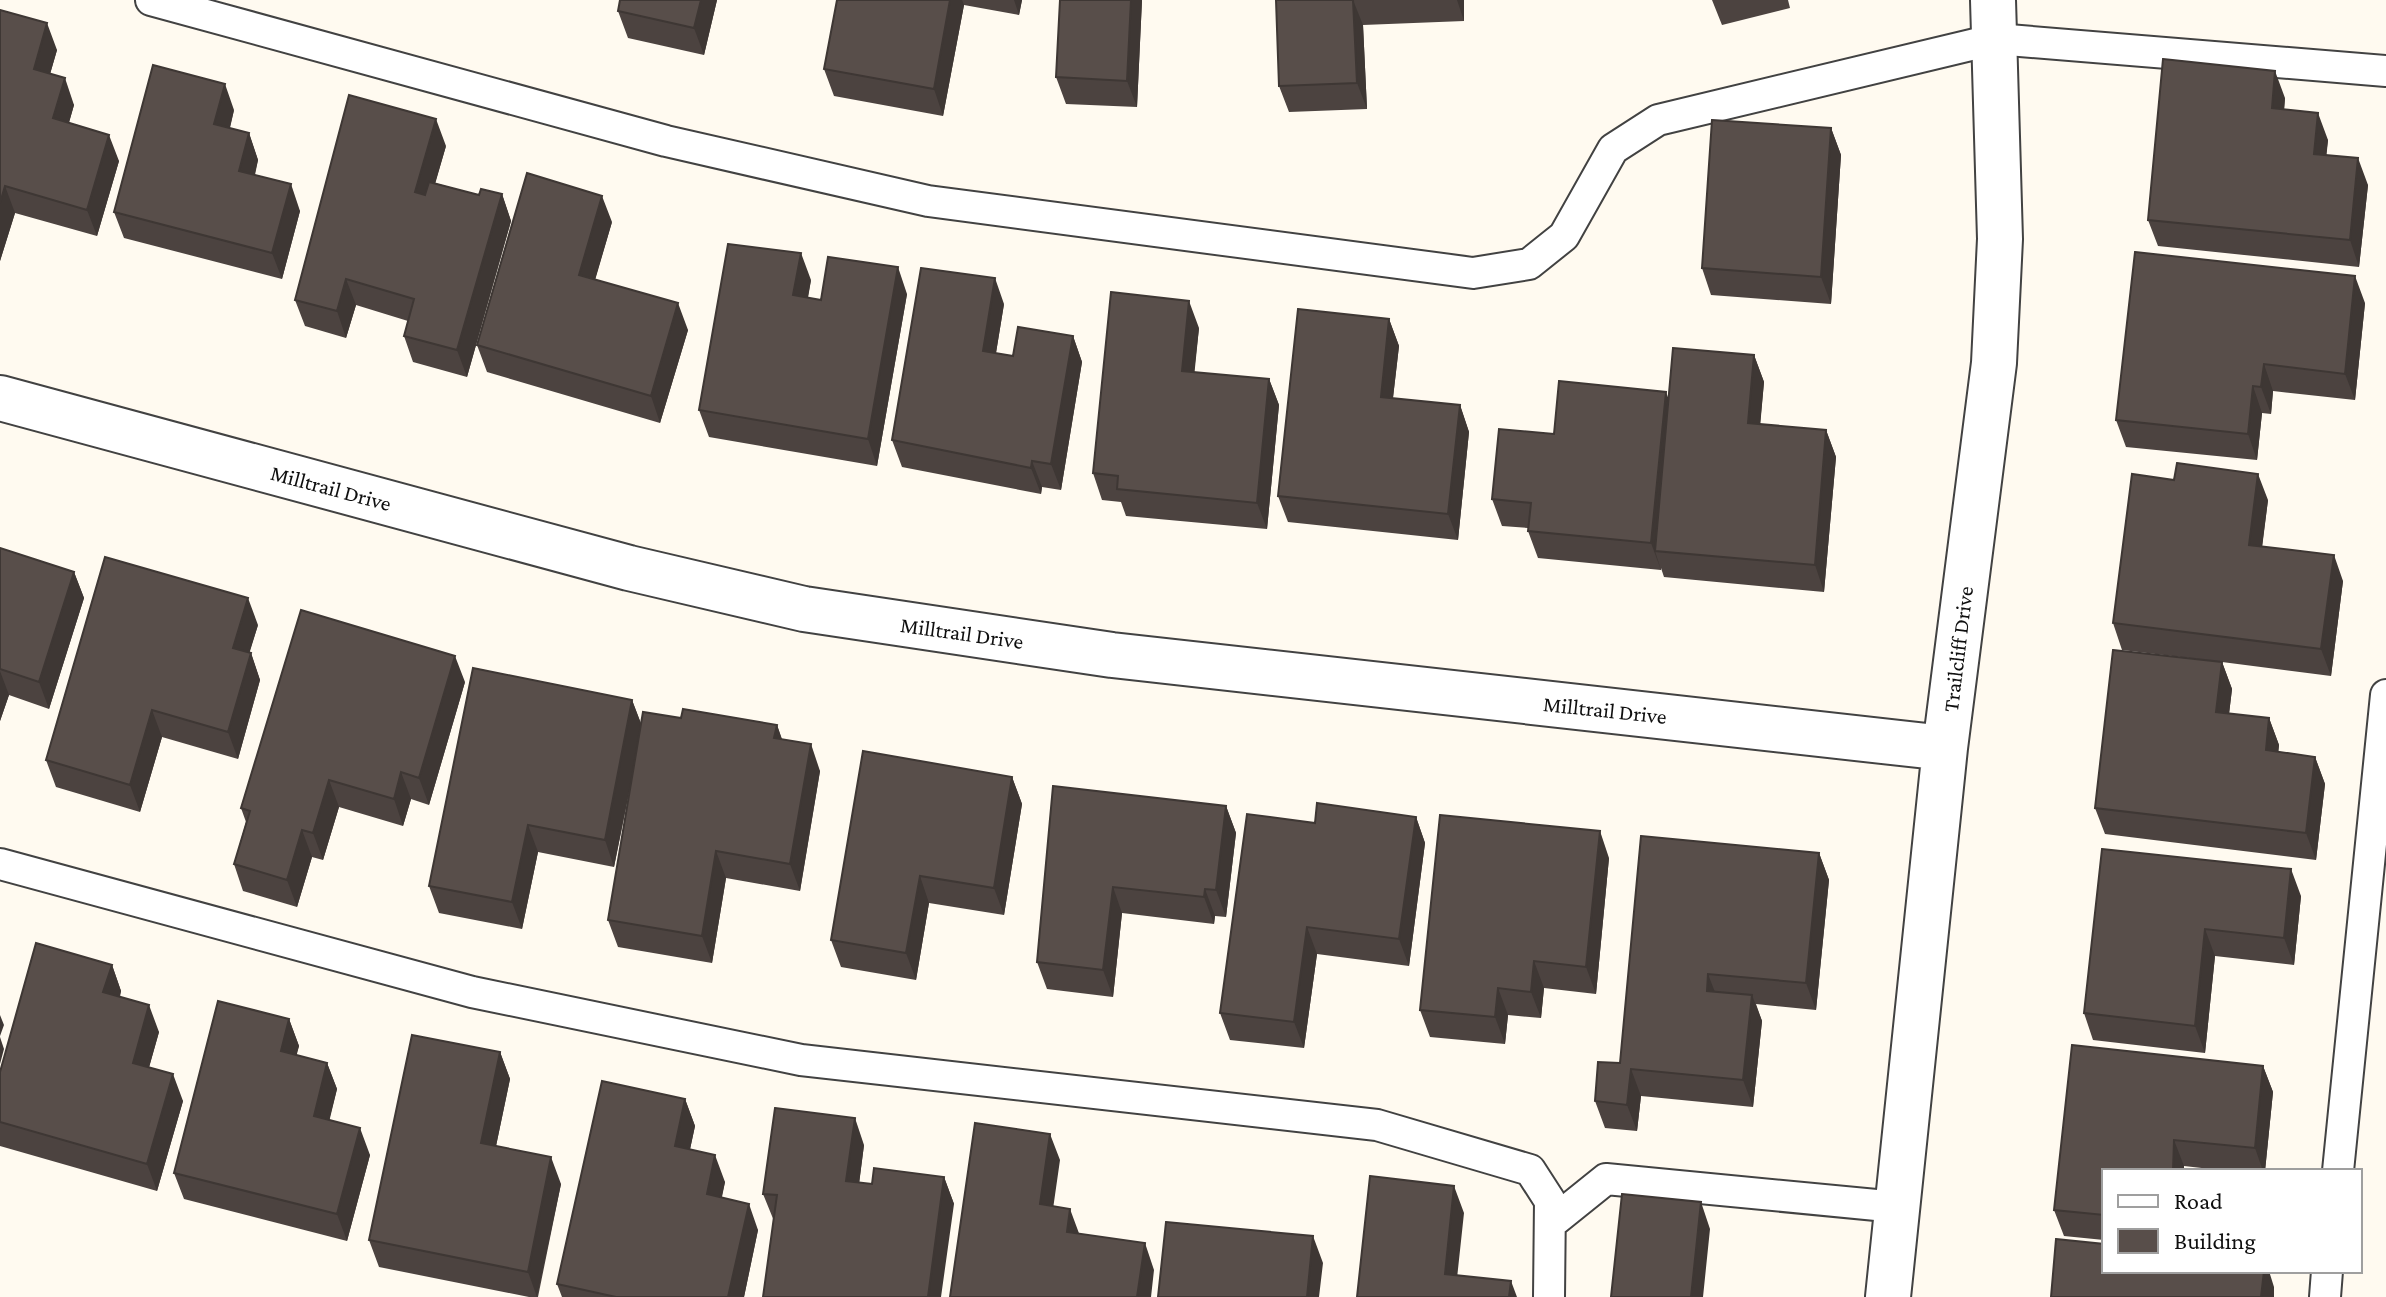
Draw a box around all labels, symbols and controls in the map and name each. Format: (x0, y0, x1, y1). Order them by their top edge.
street label: Milltrail Drive (268, 460, 394, 516)
street label: Trailcliff Drive (1938, 585, 1978, 713)
street label: Milltrail Drive (899, 612, 1025, 654)
street label: Milltrail Drive (1542, 691, 1668, 729)
legend (2102, 1169, 2362, 1273)
text: Road (2174, 1187, 2223, 1214)
text: Building (2174, 1227, 2256, 1254)

